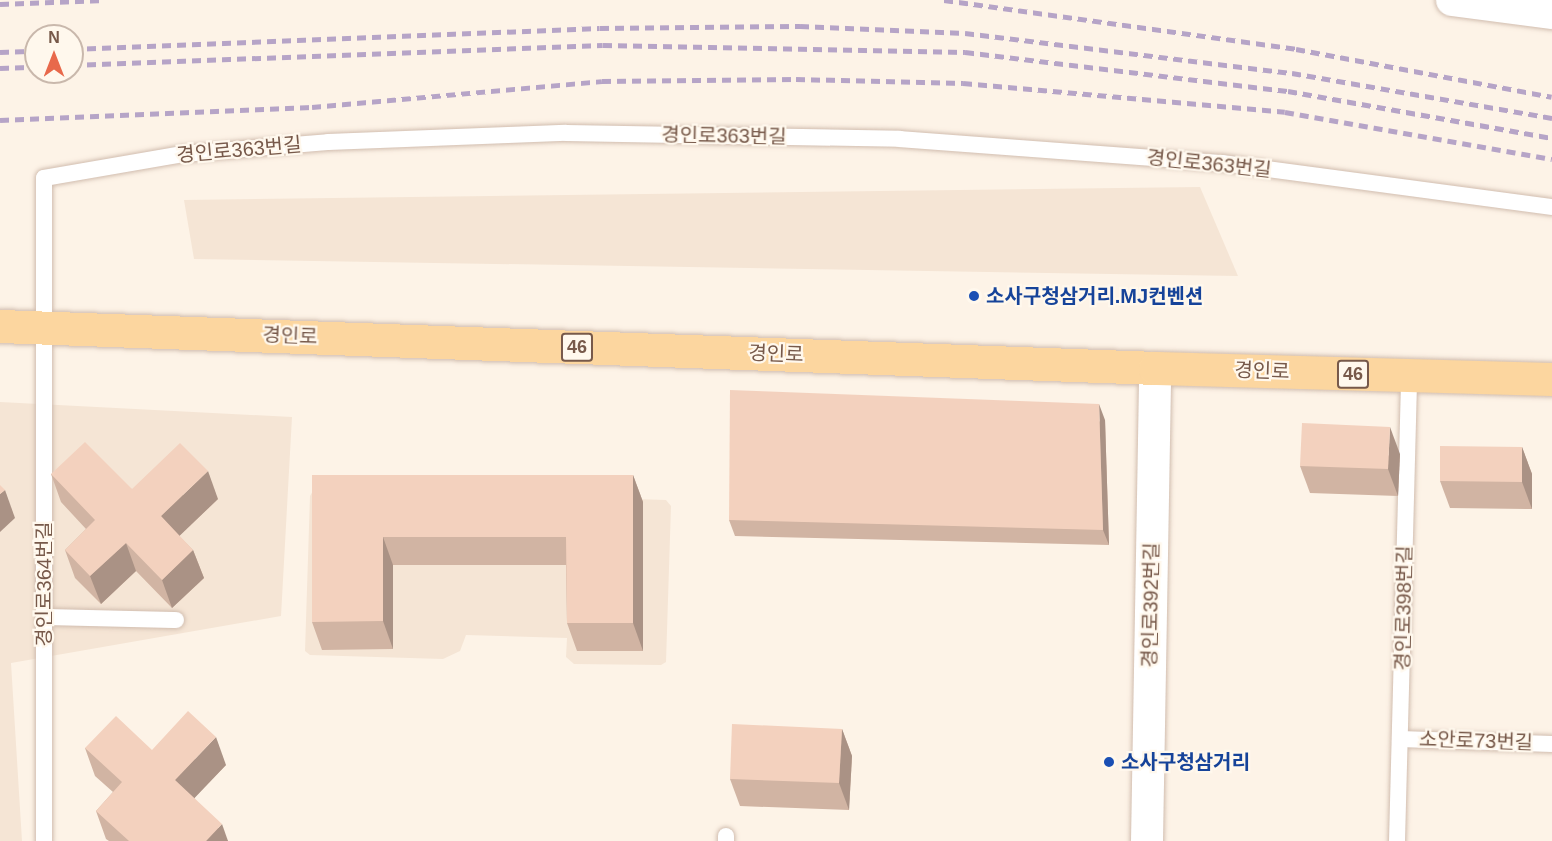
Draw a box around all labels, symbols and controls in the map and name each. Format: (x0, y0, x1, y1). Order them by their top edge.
north arrow (24, 24, 84, 84)
text: N (48, 29, 60, 46)
street label: 경인로363번길 (661, 123, 787, 149)
street label: 경인로363번길 (176, 133, 302, 167)
street label: 경인로363번길 (1145, 146, 1273, 182)
place label: 소사구청삼거리.MJ컨벤션 (986, 284, 1203, 308)
marker: 소사구청삼거리.MJ컨벤션 (967, 289, 981, 303)
street label: 경인로 (262, 323, 318, 349)
road number: 46 (560, 332, 594, 362)
street label: 경인로 (748, 341, 804, 367)
street label: 경인로 (1234, 358, 1290, 384)
road number: 46 (1336, 359, 1370, 389)
street label: 경인로364번길 (32, 521, 56, 647)
street label: 경인로392번길 (1138, 542, 1164, 668)
street label: 경인로398번길 (1391, 545, 1417, 671)
street label: 소안로73번길 (1418, 727, 1534, 755)
place label: 소사구청삼거리 (1121, 750, 1250, 774)
marker: 소사구청삼거리 (1102, 755, 1116, 769)

